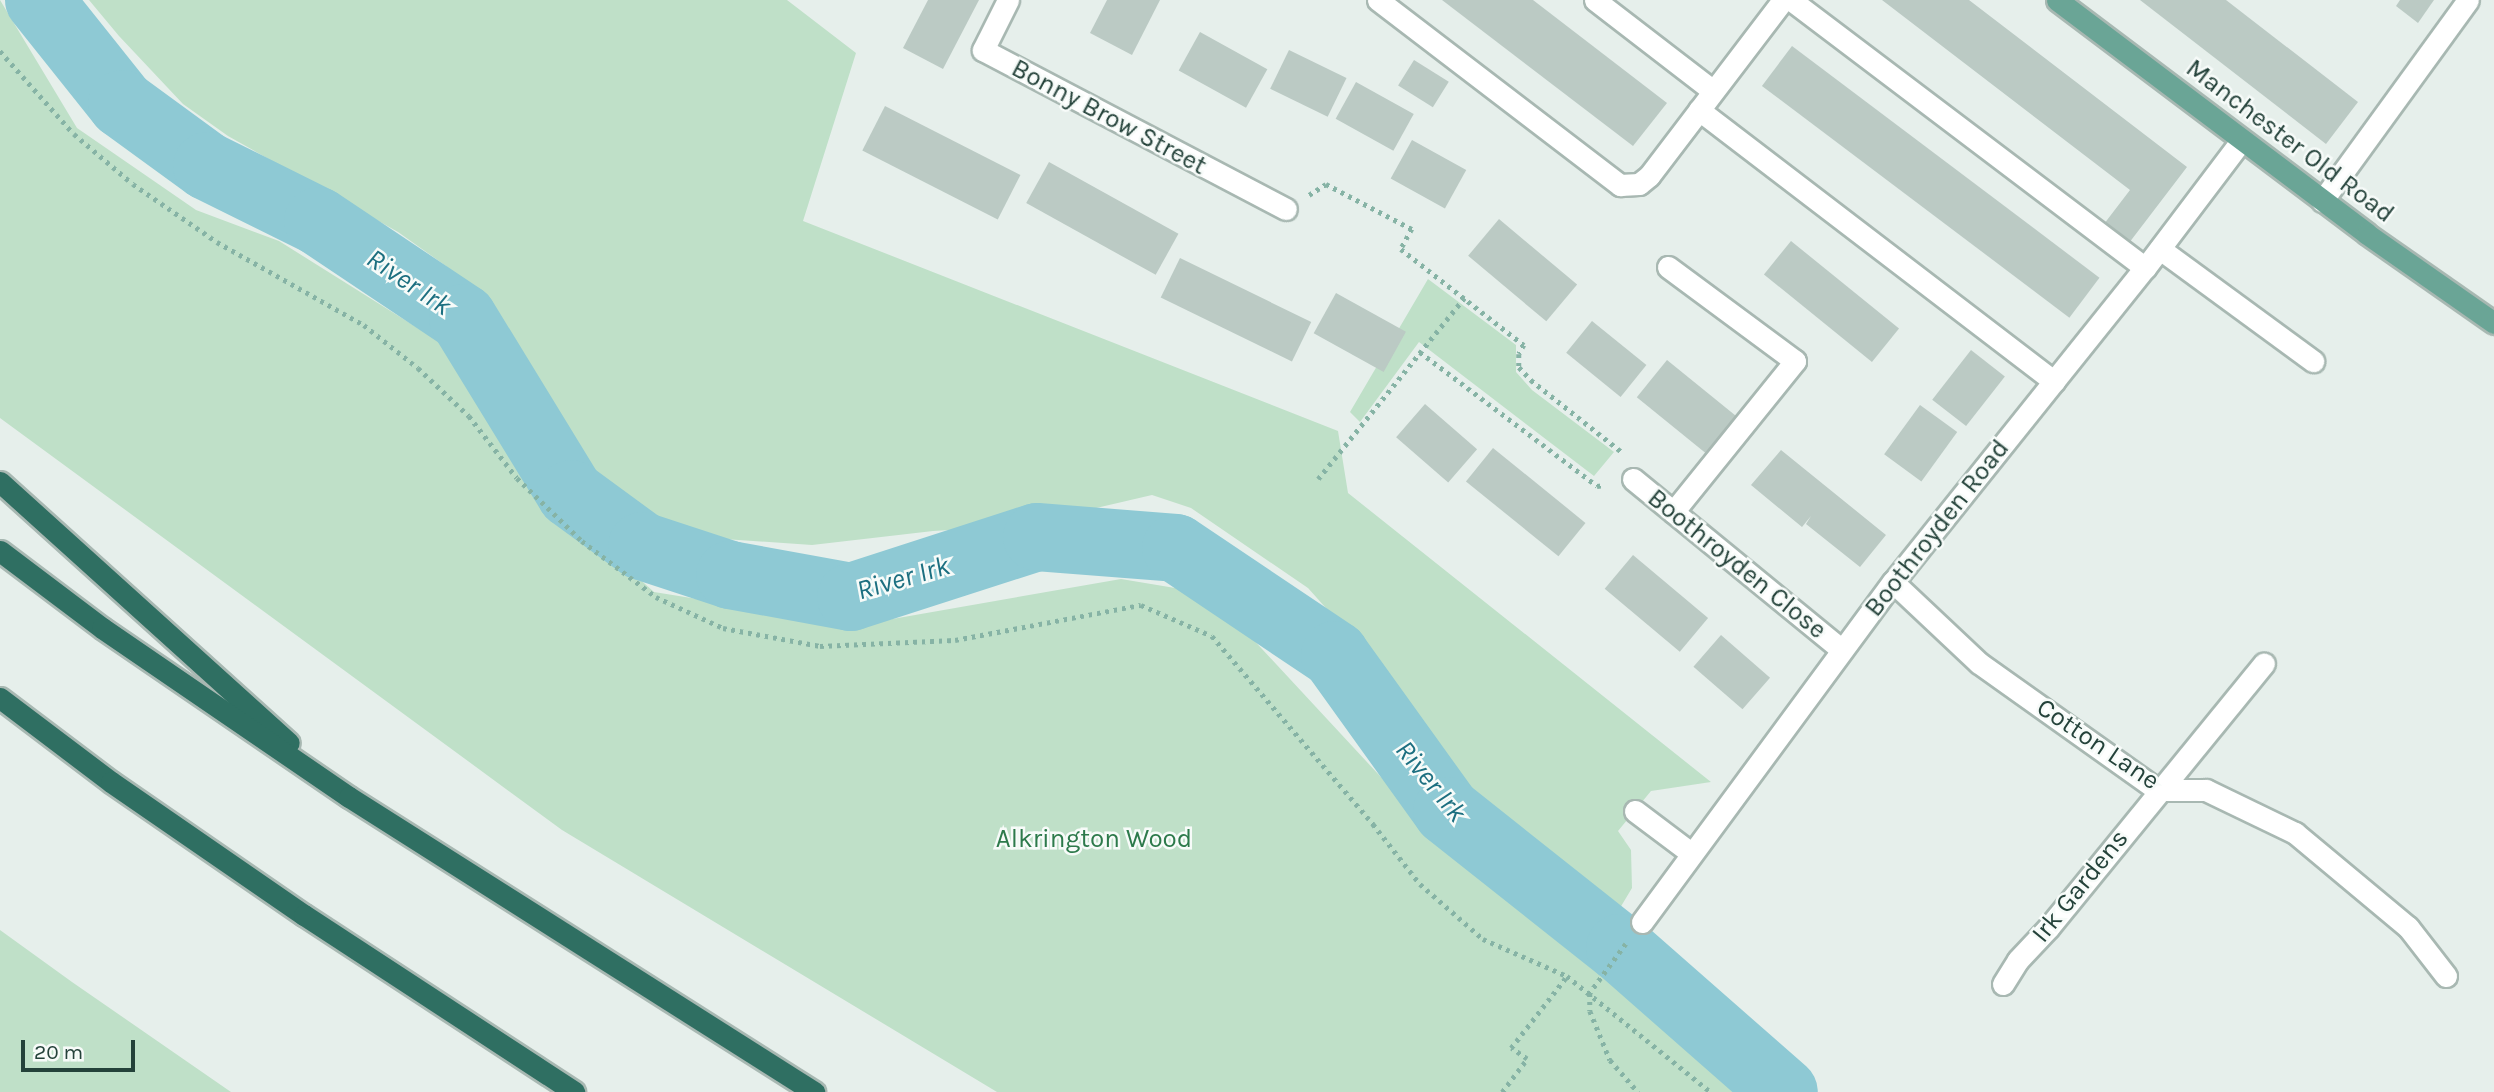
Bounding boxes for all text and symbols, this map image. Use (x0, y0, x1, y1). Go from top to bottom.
street label: Bonny Brow Street (1006, 52, 1212, 182)
street label: Manchester Old Road (2180, 53, 2400, 229)
water label: River Irk (360, 241, 458, 323)
street label: Boothroyden Road (1858, 433, 2016, 623)
street label: Boothroyden Close (1641, 482, 1833, 646)
water label: River Irk (853, 549, 953, 607)
street label: Cotton Lane (2031, 692, 2165, 796)
water label: River Irk (1388, 733, 1474, 829)
park label: Alkrington Wood (996, 823, 1192, 855)
street label: Irk Gardens (2025, 823, 2135, 949)
scale bar (24, 1026, 138, 1070)
text: 20 m (34, 1040, 83, 1064)

